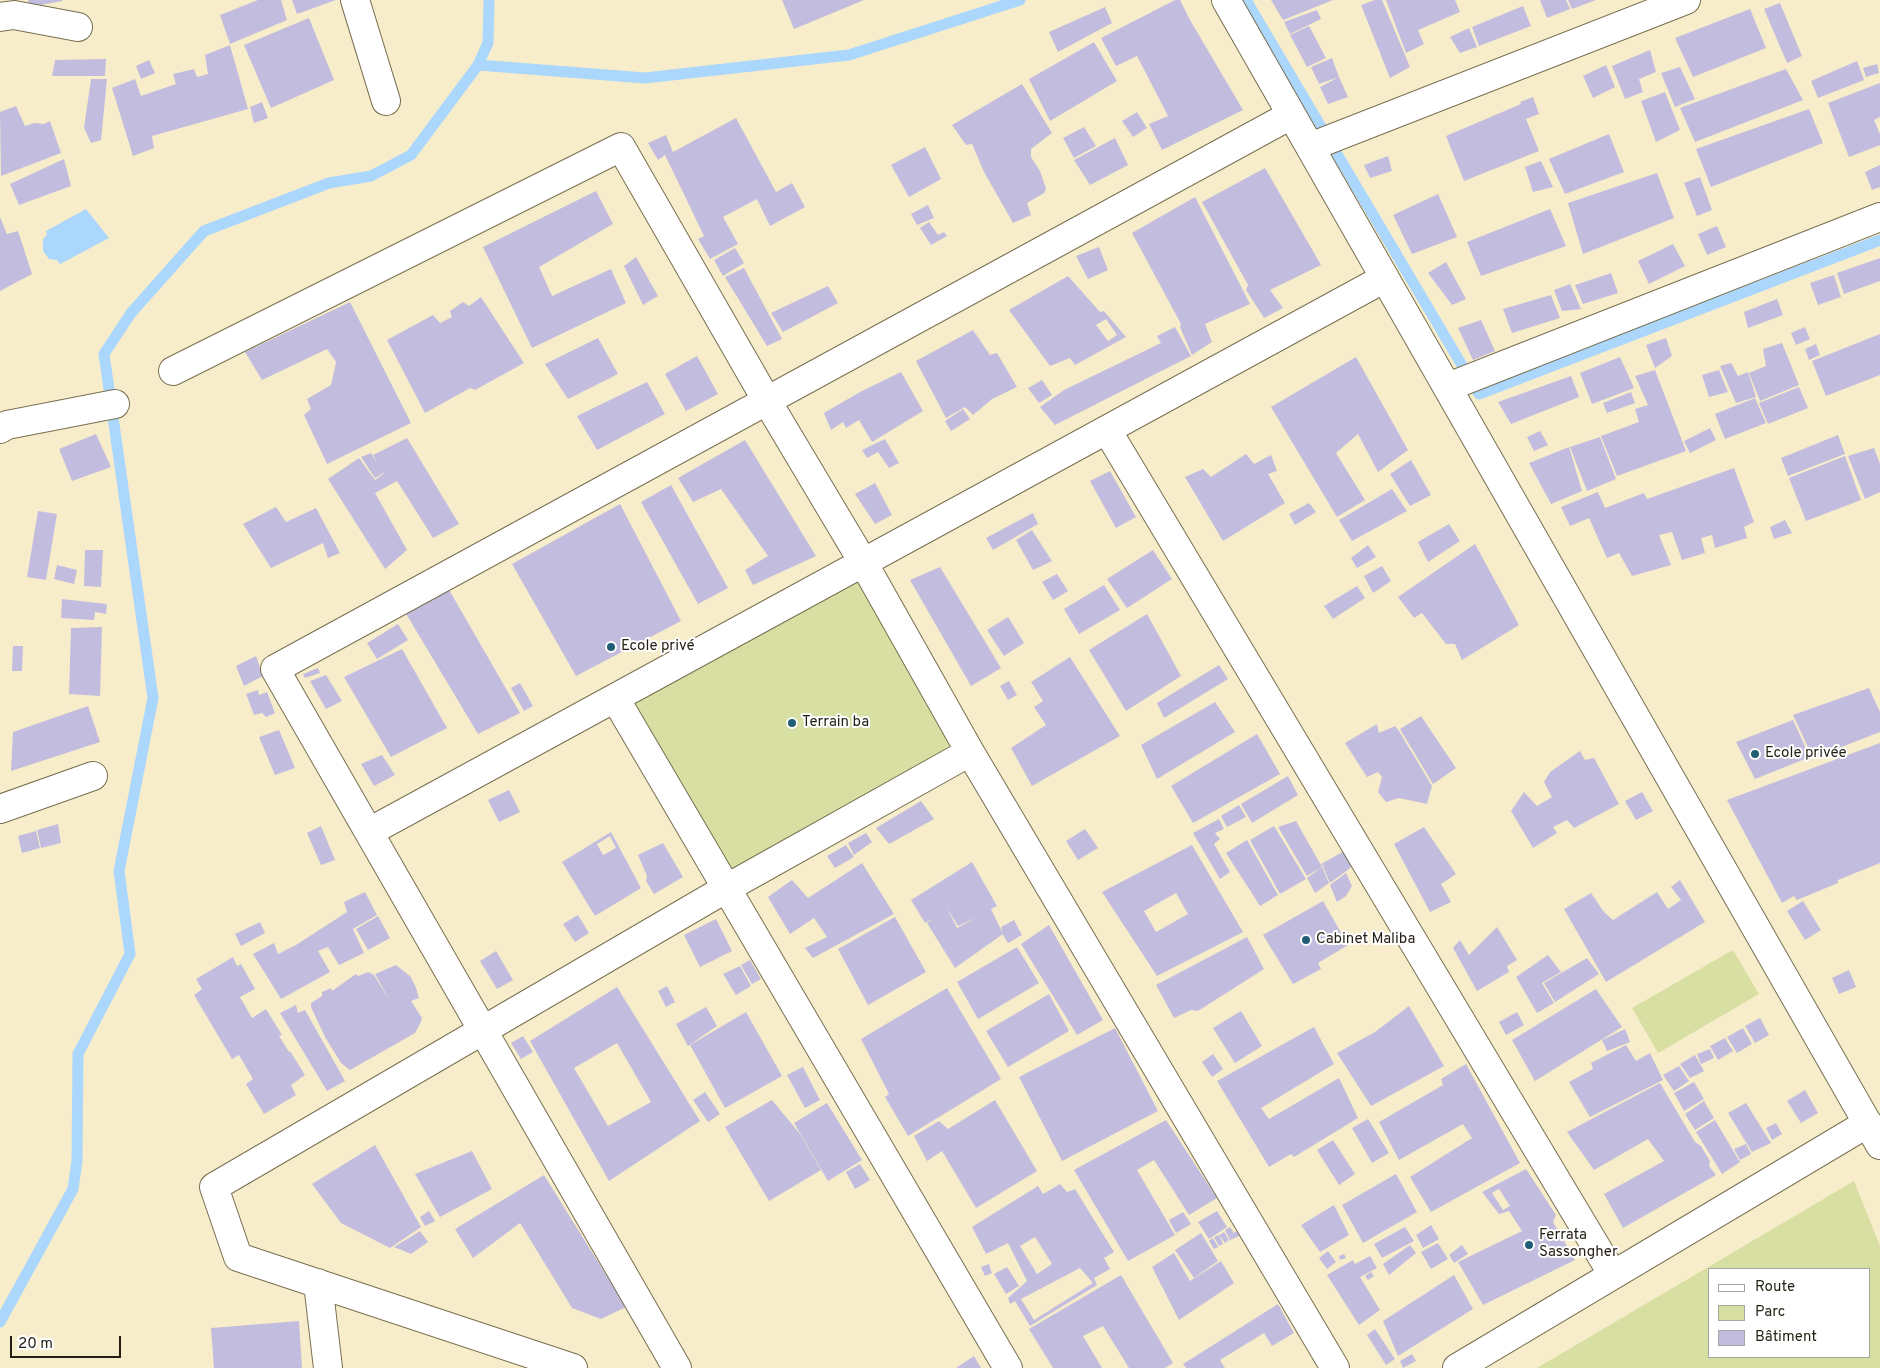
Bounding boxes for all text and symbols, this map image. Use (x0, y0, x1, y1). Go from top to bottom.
place label: Ecole privé (621, 638, 695, 656)
marker: Ecole privé (605, 641, 617, 653)
place label: Terrain ba (802, 714, 869, 732)
marker: Terrain ba (786, 717, 798, 729)
place label: Ecole privée (1765, 745, 1847, 763)
marker: Ecole privée (1749, 748, 1761, 760)
place label: Cabinet Maliba (1316, 931, 1415, 949)
marker: Cabinet Maliba (1300, 934, 1312, 946)
place label: Ferrata Sassongher (1539, 1227, 1618, 1262)
marker: Ferrata Sassongher (1523, 1239, 1535, 1251)
legend (1708, 1268, 1870, 1358)
text: Route (1755, 1278, 1795, 1297)
text: Parc (1755, 1303, 1785, 1322)
scale bar (12, 1326, 124, 1358)
text: Bâtiment (1755, 1328, 1817, 1347)
text: 20 m (18, 1335, 53, 1354)

